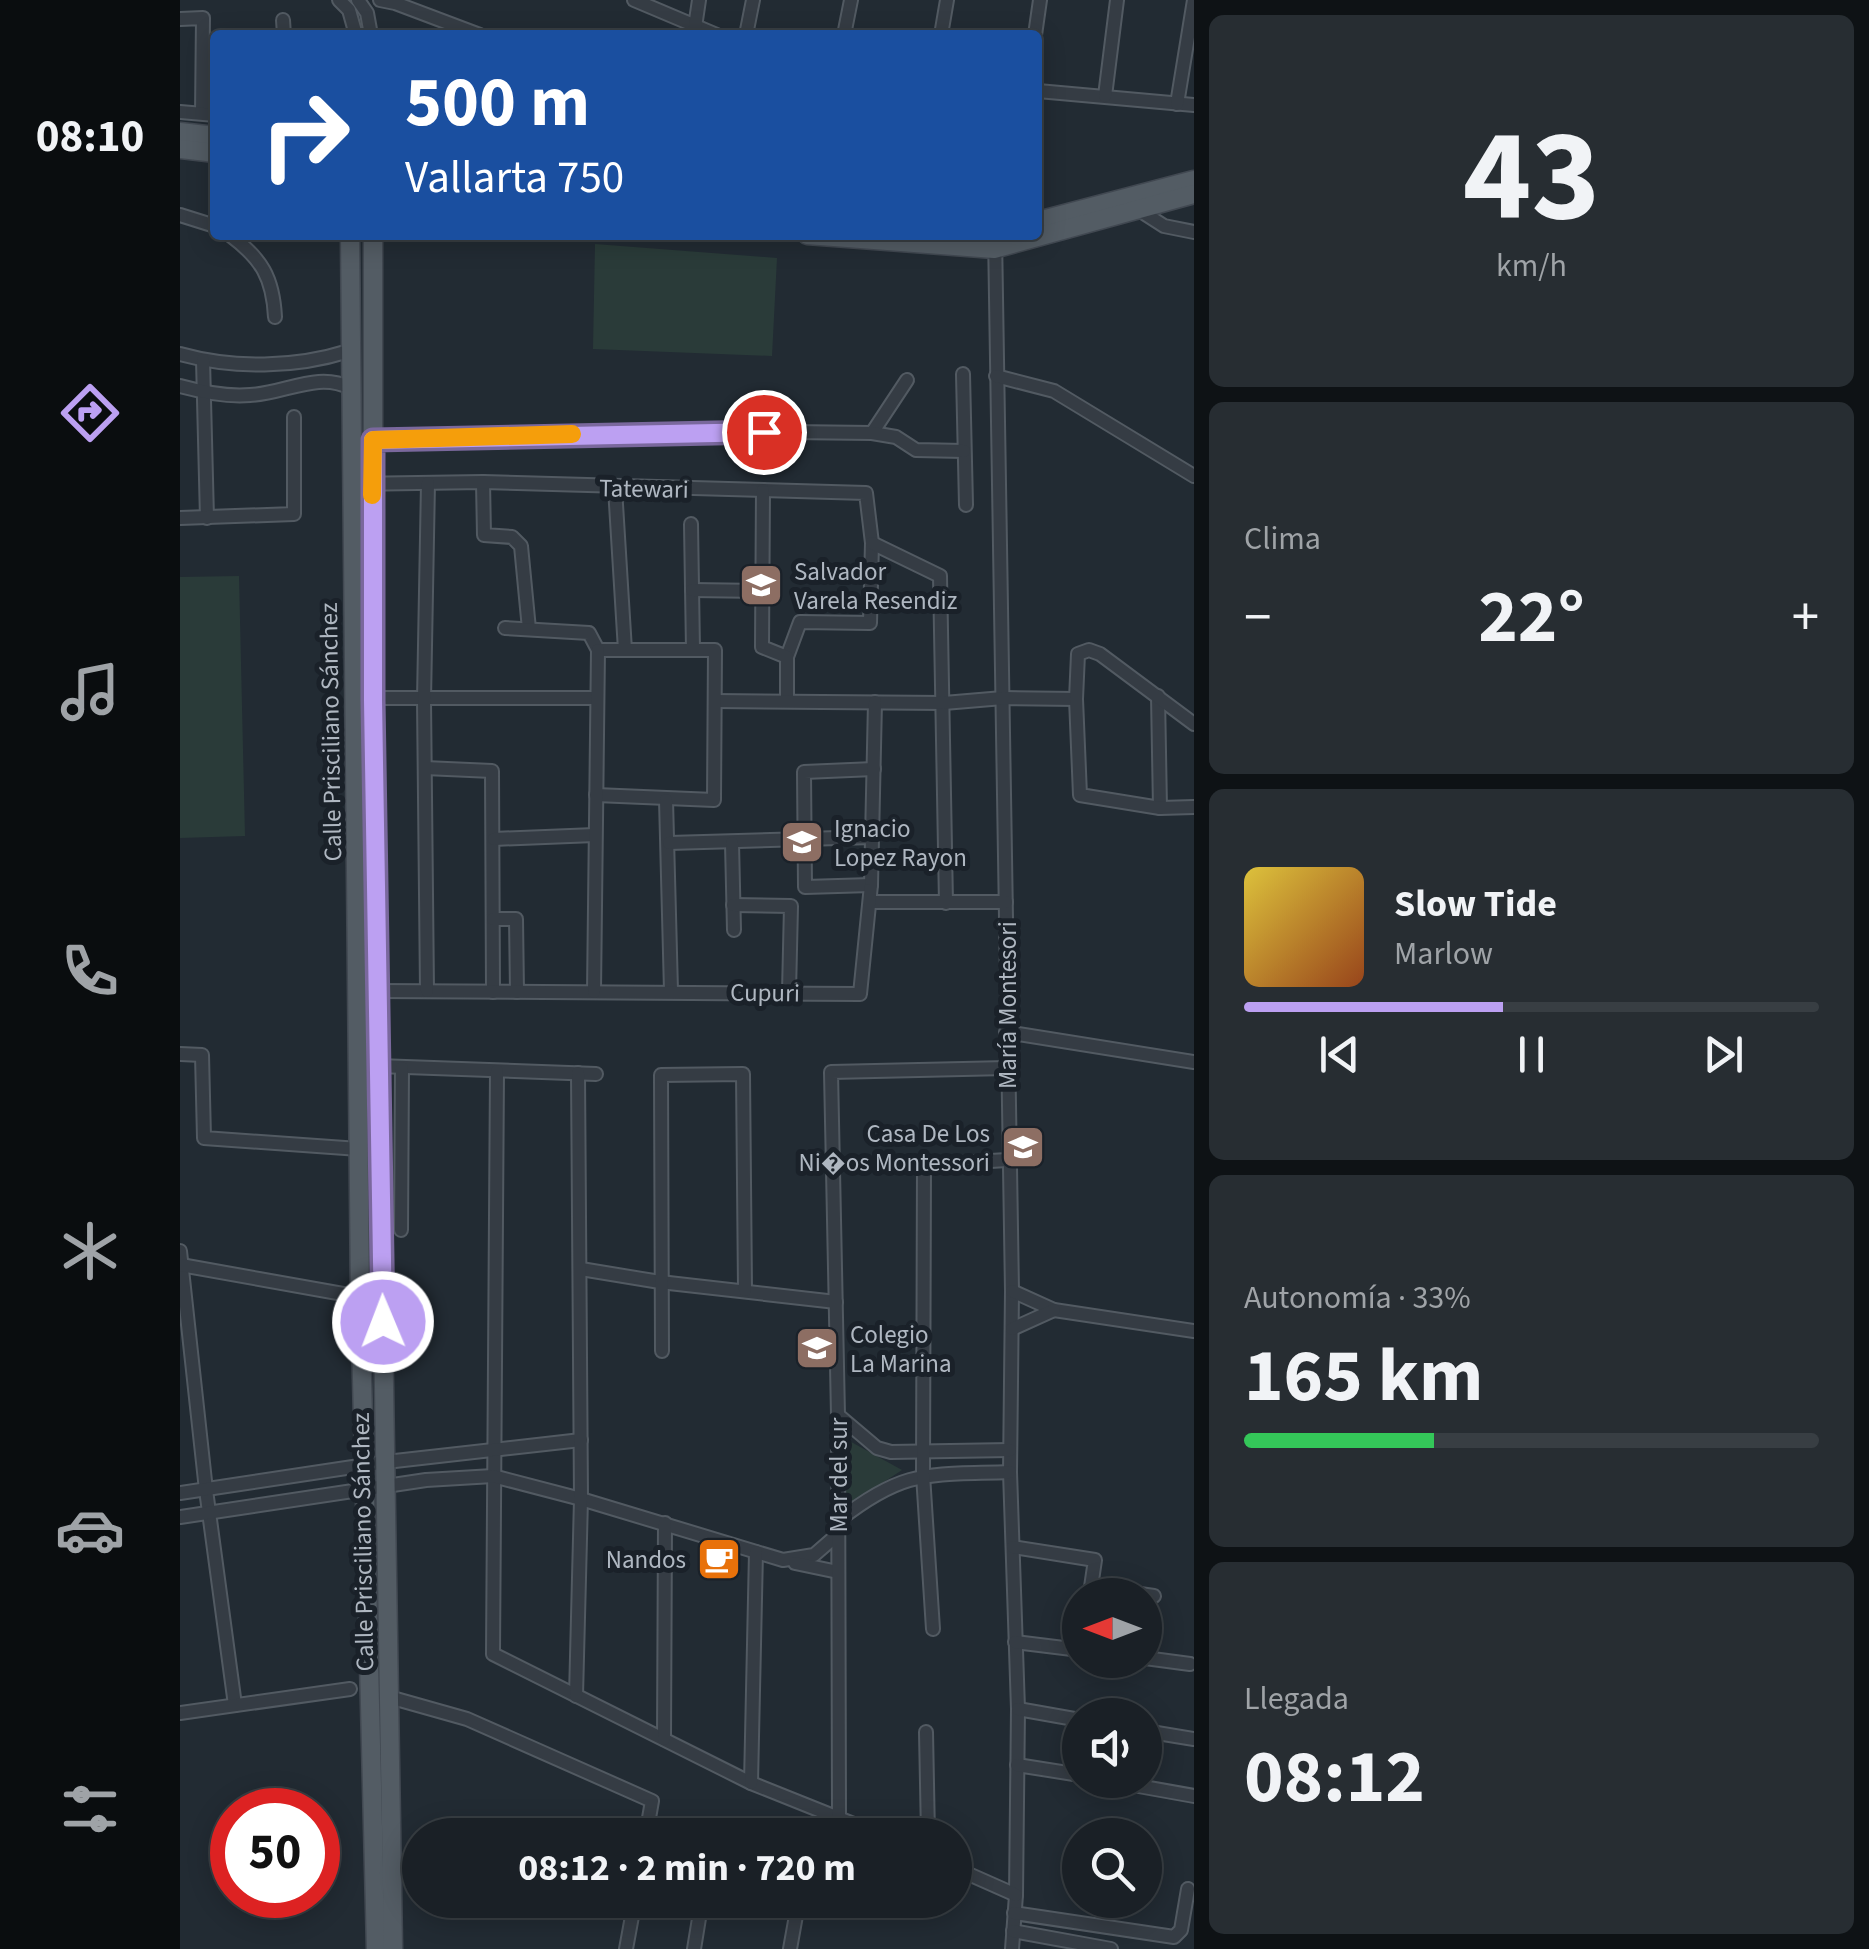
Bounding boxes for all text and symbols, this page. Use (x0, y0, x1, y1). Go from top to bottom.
text: 500 m (405, 53, 590, 153)
icon: right (240, 70, 370, 200)
text: 43 (1463, 85, 1600, 270)
text: 08:10 (36, 105, 144, 169)
text: Vallarta 750 (405, 146, 624, 210)
text: km/h (1496, 243, 1567, 289)
icon: directions (55, 378, 125, 448)
pin (722, 390, 807, 475)
icon: arrive (737, 405, 792, 460)
street label: Tatewari (599, 470, 689, 508)
text: Clima (1244, 516, 1321, 562)
place label: Salvador Varela Resendiz (794, 554, 957, 619)
school or university icon: Salvador Varela Resendiz (738, 562, 784, 608)
text: 22° (1478, 564, 1585, 671)
text: − (1244, 579, 1271, 657)
text: + (1792, 579, 1819, 657)
street label: Calle Prisciliano Sánchez (311, 602, 351, 862)
icon: music (55, 657, 125, 727)
place label: Ignacio Lopez Rayon (834, 811, 967, 876)
school or university icon: Ignacio Lopez Rayon (779, 819, 825, 865)
text: Slow Tide (1394, 877, 1557, 931)
street label: María Montesori (990, 921, 1026, 1089)
text: Marlow (1394, 931, 1493, 977)
icon: phone (55, 936, 125, 1006)
street label: Cupuri (730, 974, 800, 1012)
icon: previous (1312, 1027, 1367, 1082)
icon: pause (1504, 1027, 1559, 1082)
icon: next (1696, 1027, 1751, 1082)
place label: Casa De Los Ni�os Montessori (798, 1116, 990, 1181)
school or university icon: Casa De Los Ni�os Montessori (1000, 1124, 1046, 1170)
icon: climate (55, 1216, 125, 1286)
position arrow (331, 1270, 435, 1374)
text: Autonomía · 33% (1244, 1275, 1471, 1321)
place label: Colegio La Marina (850, 1317, 952, 1382)
text: 165 km (1244, 1323, 1483, 1430)
school or university icon: Colegio La Marina (794, 1325, 840, 1371)
street label: Calle Prisciliano Sánchez (343, 1412, 383, 1672)
street label: Mar del sur (821, 1417, 857, 1532)
icon: car (55, 1495, 125, 1565)
cafe icon: Nandos (696, 1536, 742, 1582)
place label: Nandos (606, 1542, 686, 1578)
north arrow (1062, 1578, 1162, 1678)
map controls (1062, 1578, 1162, 1918)
text: Llegada (1244, 1676, 1349, 1722)
button: sound (1062, 1698, 1162, 1798)
text: 08:12 (1244, 1724, 1425, 1831)
icon: filters (55, 1774, 125, 1844)
speed limit sign: 50 (210, 1788, 340, 1918)
button: search (1062, 1818, 1162, 1918)
text: 08:12 · 2 min · 720 m (518, 1841, 856, 1895)

